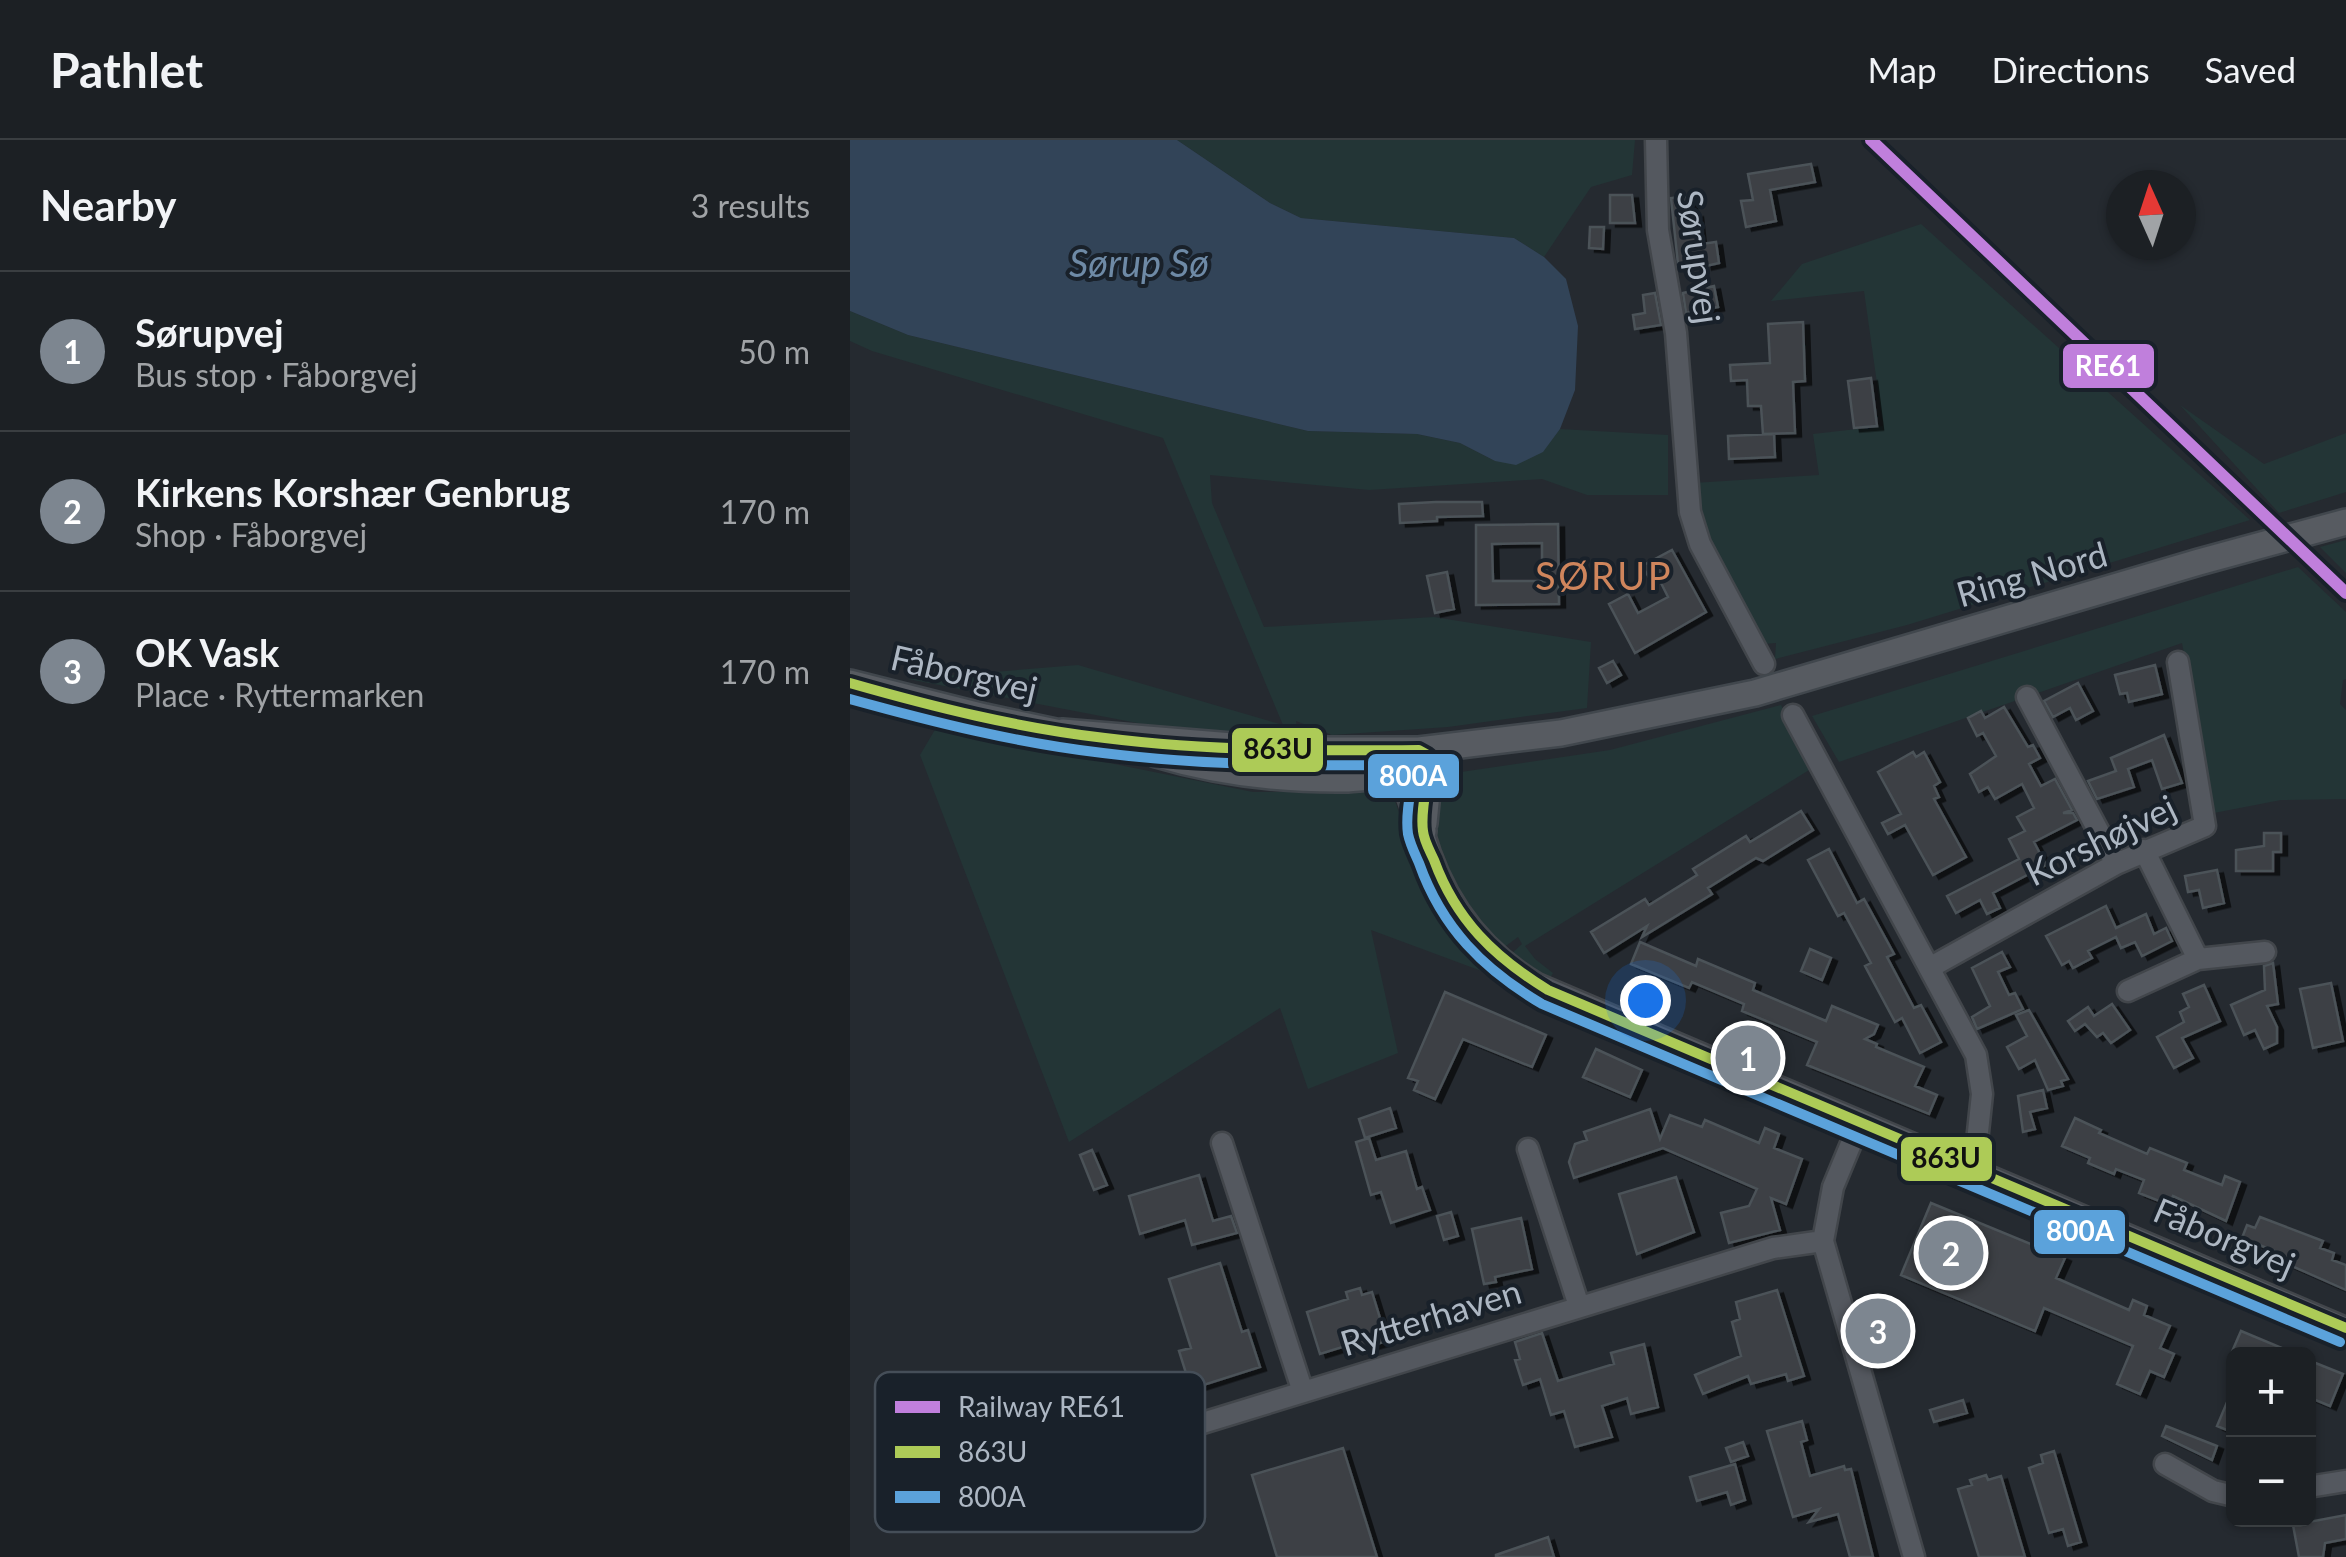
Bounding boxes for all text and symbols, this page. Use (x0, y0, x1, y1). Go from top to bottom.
text: Pathlet (50, 41, 203, 98)
text: Map (1868, 48, 1937, 90)
text: Directions (1992, 48, 2150, 90)
text: Saved (2205, 48, 2296, 90)
north arrow (2106, 170, 2196, 260)
text: Nearby (40, 180, 177, 230)
text: 3 results (691, 186, 810, 225)
street label: Sørupvej (1670, 187, 1730, 326)
water label: Sørup Sø (1069, 239, 1209, 285)
text: Sørupvej (135, 309, 284, 355)
text: 1 (63, 332, 82, 371)
text: 50 m (738, 332, 810, 371)
line badge: RE61 (2061, 342, 2156, 390)
text: RE61 (2075, 348, 2141, 382)
text: Bus stop · Fåborgvej (135, 355, 418, 394)
text: Kirkens Korshær Genbrug (135, 469, 570, 515)
text: 2 (63, 492, 82, 531)
text: 170 m (720, 492, 810, 531)
text: Shop · Fåborgvej (135, 515, 367, 554)
street label: Ring Nord (1951, 532, 2111, 615)
district label: SØRUP (1535, 552, 1673, 598)
text: OK Vask (135, 629, 279, 675)
street label: Fåborgvej (887, 635, 1042, 709)
text: 3 (63, 652, 82, 691)
text: 170 m (720, 652, 810, 691)
text: Place · Ryttermarken (135, 675, 424, 714)
line badge: 863U (1230, 726, 1325, 774)
text: 863U (1243, 731, 1313, 765)
line badge: 800A (1366, 752, 1461, 800)
text: 800A (1379, 758, 1448, 792)
street label: Korshøjvej (2018, 785, 2182, 894)
your location (1620, 975, 1671, 1026)
pin: 1 (1716, 1020, 1780, 1096)
line badge: 863U (1899, 1135, 1994, 1183)
text: 863U (1911, 1140, 1981, 1174)
street label: Fåborgvej (2148, 1188, 2302, 1285)
line badge: 800A (2032, 1208, 2127, 1256)
text: 800A (2046, 1213, 2115, 1247)
pin: 2 (1918, 1216, 1984, 1290)
street label: Rytterhaven (1335, 1269, 1526, 1363)
pin: 3 (1846, 1294, 1910, 1368)
map controls (2226, 1347, 2316, 1527)
button: + (2226, 1347, 2316, 1437)
legend (875, 1372, 1205, 1532)
text: Railway RE61 (958, 1389, 1125, 1423)
text: 863U (958, 1434, 1027, 1468)
button: − (2226, 1437, 2316, 1527)
text: 800A (958, 1479, 1026, 1513)

